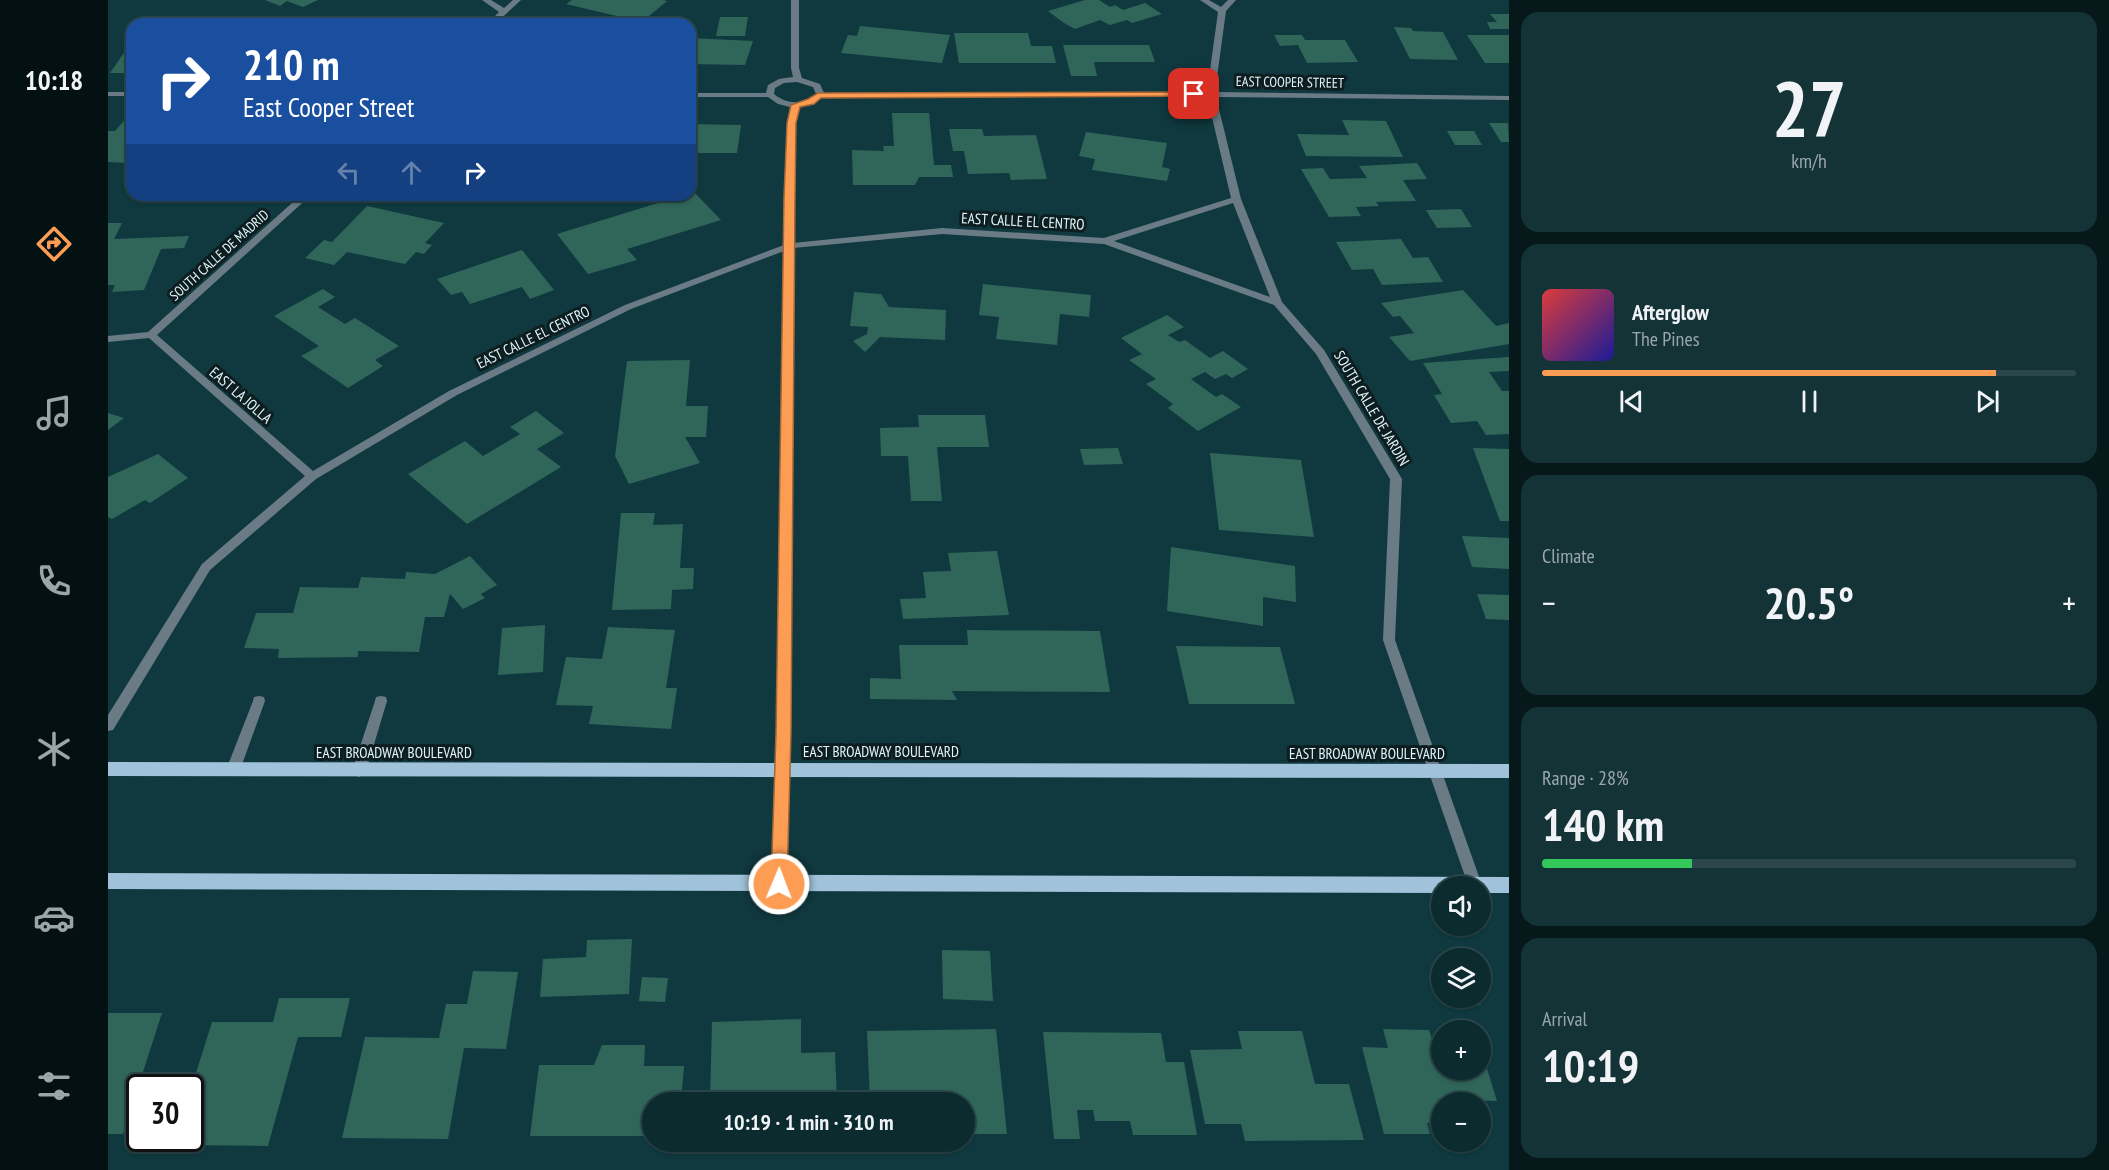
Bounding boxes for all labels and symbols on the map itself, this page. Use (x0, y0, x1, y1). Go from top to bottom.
pin (1168, 68, 1219, 119)
street label: EAST COOPER STREET (1236, 72, 1345, 92)
street label: SOUTH CALLE DE MADRID (166, 206, 272, 304)
street label: EAST CALLE EL CENTRO (961, 208, 1085, 234)
street label: EAST CALLE EL CENTRO (473, 301, 593, 373)
street label: SOUTH CALLE DE JARDIN (1330, 347, 1414, 469)
street label: EAST LA JOLLA (206, 363, 277, 428)
street label: EAST BROADWAY BOULEVARD (803, 742, 959, 761)
street label: EAST BROADWAY BOULEVARD (316, 743, 472, 762)
street label: EAST BROADWAY BOULEVARD (1289, 744, 1445, 763)
position arrow (747, 852, 811, 916)
speed limit sign: 30 (126, 1074, 204, 1152)

